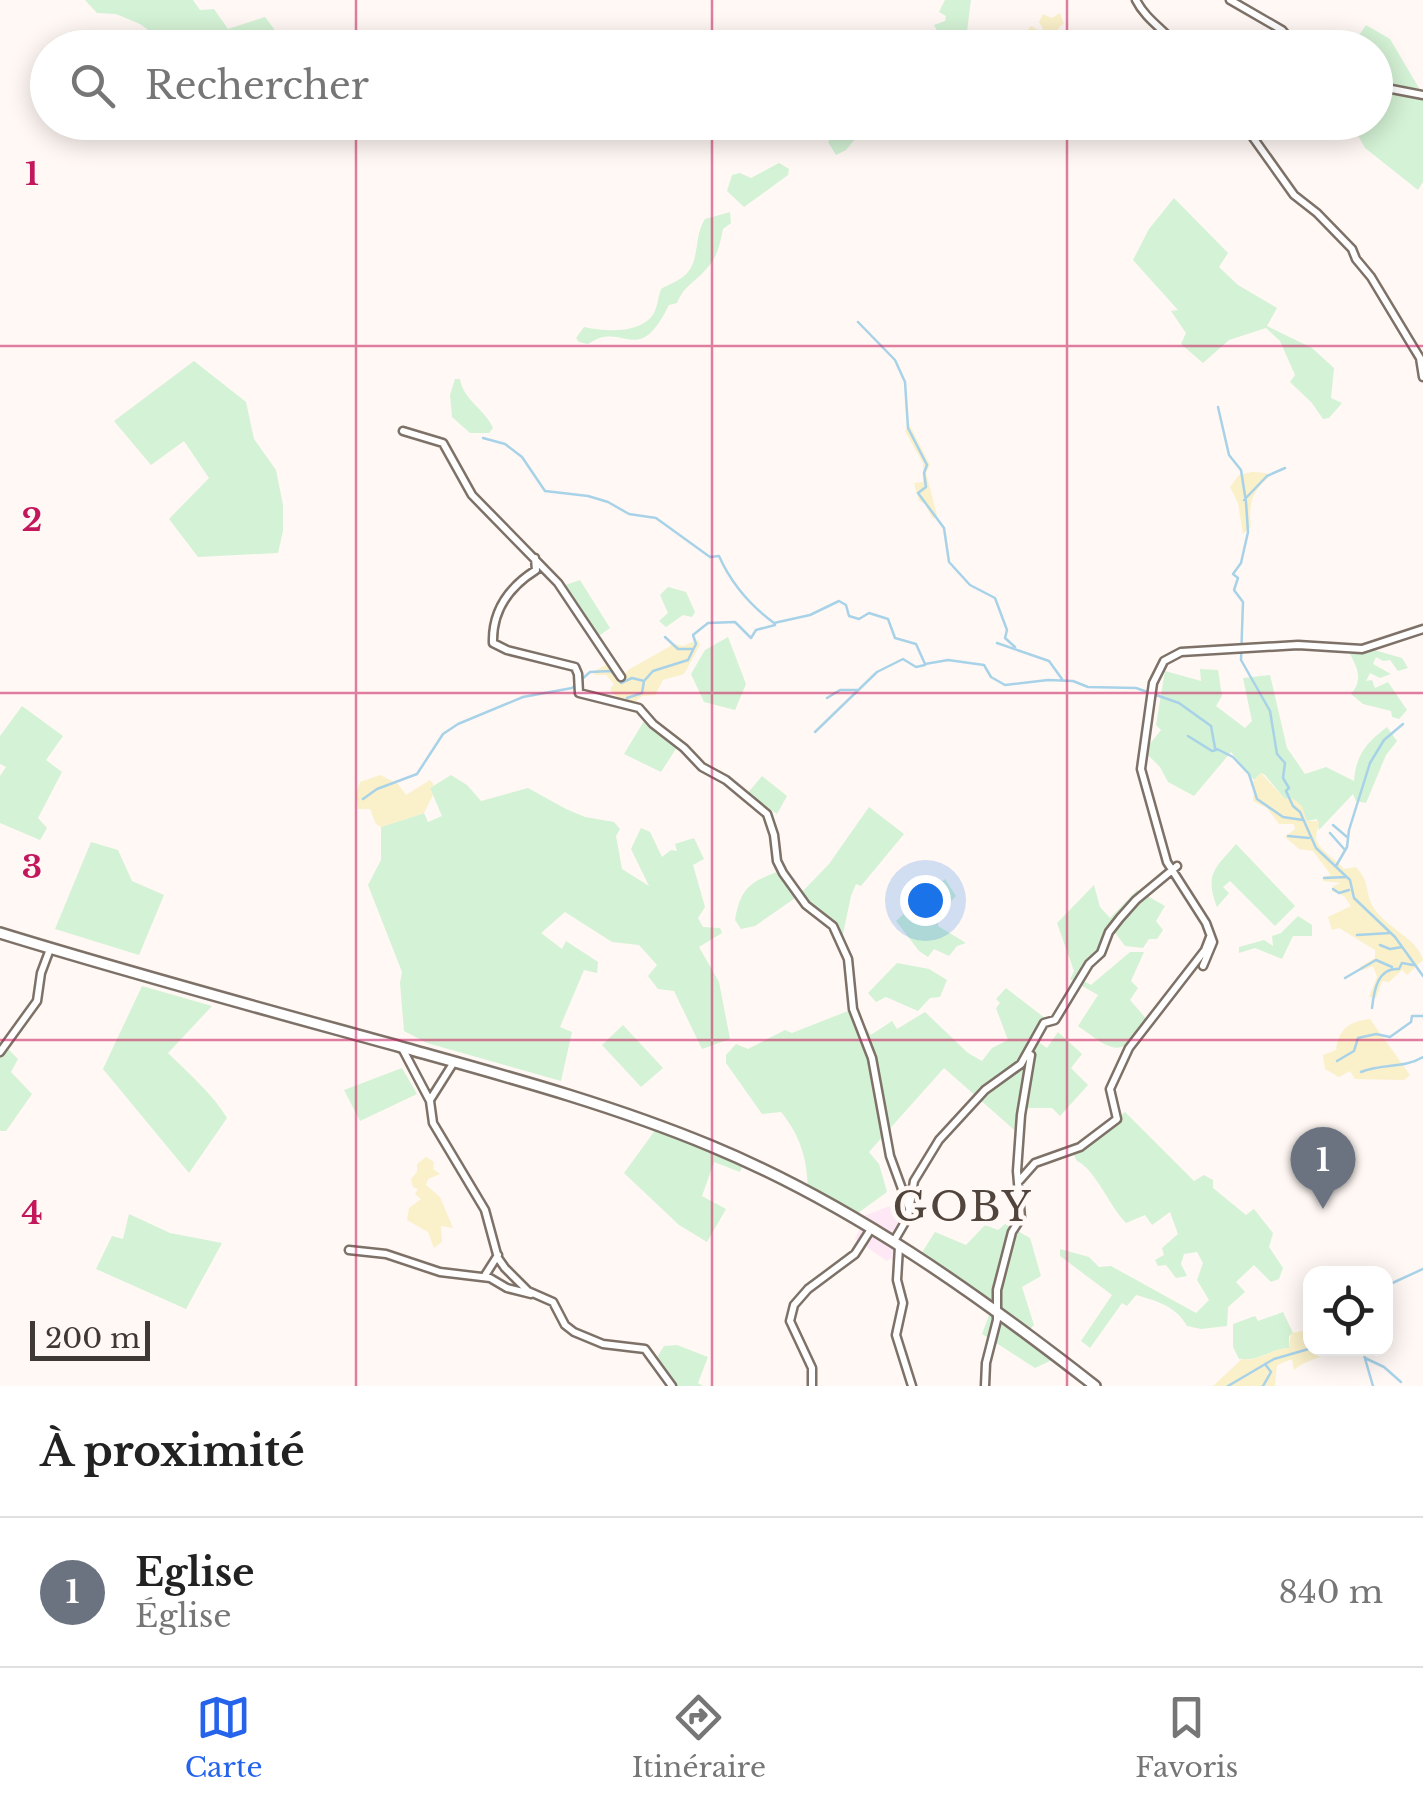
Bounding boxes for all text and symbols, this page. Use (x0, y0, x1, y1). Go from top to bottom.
search box (30, 30, 1393, 140)
icon: search (65, 58, 120, 113)
text: Rechercher (145, 62, 369, 109)
text: 1 (25, 154, 39, 194)
text: 2 (22, 500, 42, 540)
text: 3 (22, 847, 42, 887)
your location (900, 875, 951, 926)
pin: 1 (1290, 1126, 1356, 1209)
district label: GOBY (893, 1182, 1033, 1232)
text: 4 (21, 1193, 43, 1233)
map controls (1303, 1266, 1393, 1356)
button: locate (1303, 1266, 1393, 1356)
scale bar (30, 1316, 150, 1360)
text: 200 m (45, 1321, 140, 1356)
text: À proximité (40, 1425, 305, 1477)
text: Eglise (135, 1549, 254, 1596)
text: 1 (66, 1572, 79, 1612)
text: 840 m (1279, 1572, 1383, 1612)
text: Église (135, 1596, 232, 1636)
tab: Carte (185, 1690, 263, 1785)
tab: Itinéraire (632, 1690, 766, 1785)
tab: Favoris (1135, 1690, 1238, 1785)

